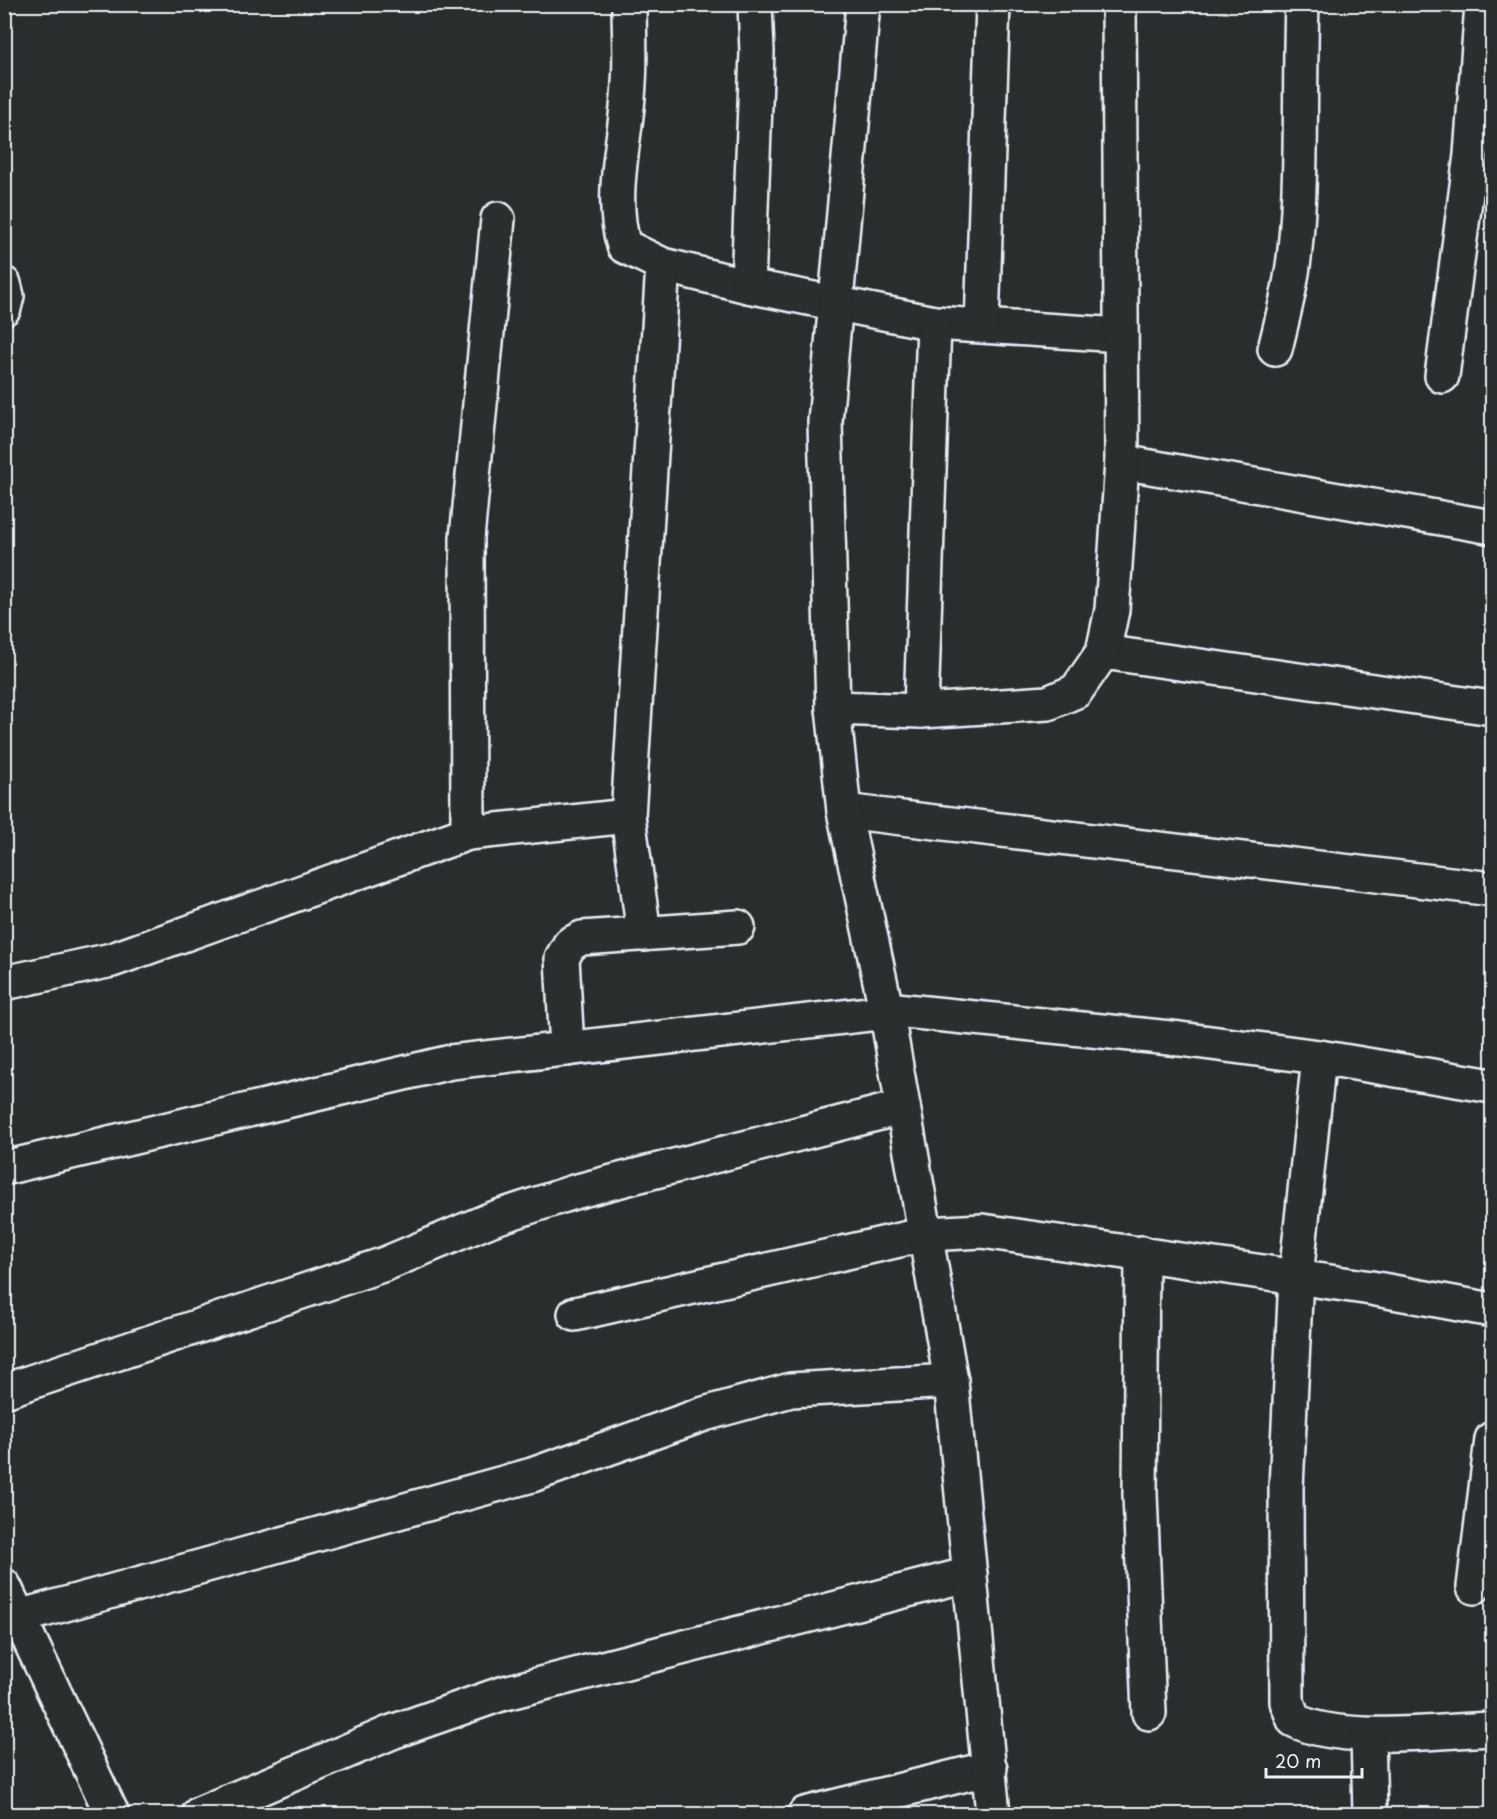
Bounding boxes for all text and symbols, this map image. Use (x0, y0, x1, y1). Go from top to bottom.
scale bar (1266, 1741, 1362, 1779)
text: 20 m (1275, 1747, 1321, 1774)

